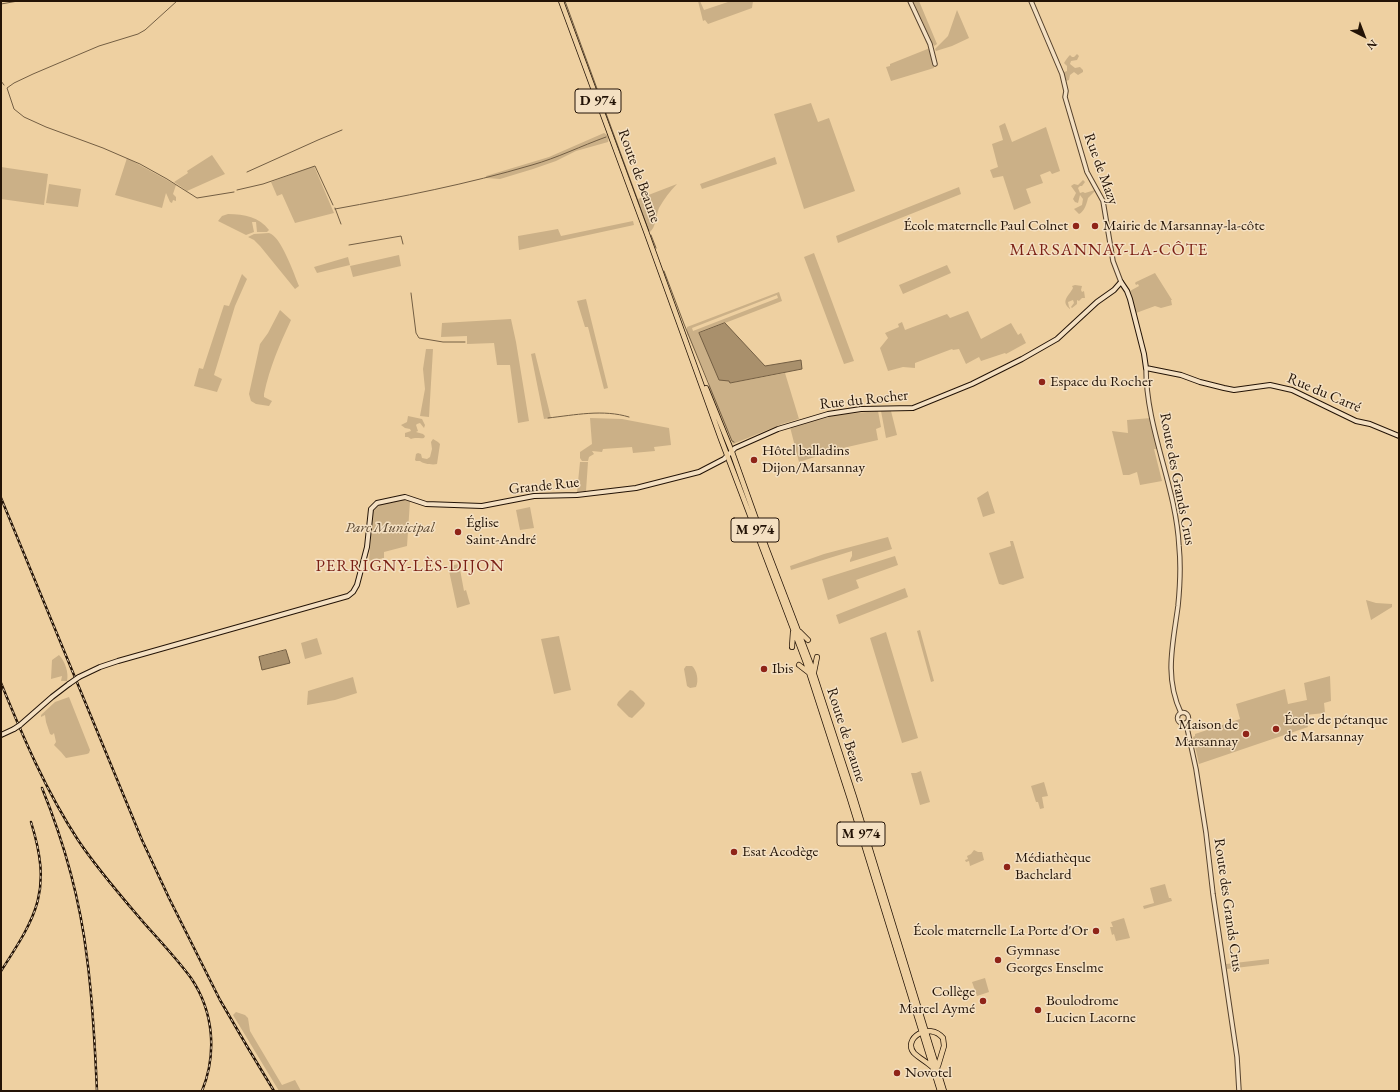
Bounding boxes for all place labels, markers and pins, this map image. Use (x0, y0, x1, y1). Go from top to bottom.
place label: École maternelle Paul Colnet (903, 217, 1068, 235)
place label: Mairie de Marsannay-la-côte (1103, 217, 1265, 235)
marker: École maternelle Paul Colnet (1071, 221, 1081, 231)
marker: Mairie de Marsannay-la-côte (1090, 221, 1100, 231)
place label: Espace du Rocher (1050, 373, 1153, 391)
marker: Espace du Rocher (1037, 377, 1047, 387)
place label: Hôtel balladins Dijon/Marsannay (762, 442, 865, 477)
marker: Hôtel balladins Dijon/Marsannay (749, 455, 759, 465)
place label: Église Saint-André (466, 514, 536, 549)
marker: Église Saint-André (453, 527, 463, 537)
place label: Ibis (772, 660, 793, 678)
marker: Ibis (759, 664, 769, 674)
place label: École de pétanque de Marsannay (1284, 711, 1388, 746)
place label: Maison de Marsannay (1175, 716, 1238, 751)
marker: École de pétanque de Marsannay (1271, 724, 1281, 734)
marker: Maison de Marsannay (1241, 729, 1251, 739)
place label: Esat Acodège (742, 843, 818, 861)
marker: Esat Acodège (729, 847, 739, 857)
place label: Médiathèque Bachelard (1015, 849, 1091, 884)
marker: Médiathèque Bachelard (1002, 862, 1012, 872)
place label: École maternelle La Porte d'Or (913, 922, 1088, 940)
marker: École maternelle La Porte d'Or (1091, 926, 1101, 936)
place label: Gymnase Georges Enselme (1006, 942, 1103, 977)
marker: Gymnase Georges Enselme (993, 955, 1003, 965)
place label: Collège Marcel Aymé (899, 983, 975, 1018)
place label: Boulodrome Lucien Lacorne (1046, 992, 1136, 1027)
marker: Collège Marcel Aymé (978, 996, 988, 1006)
marker: Boulodrome Lucien Lacorne (1033, 1005, 1043, 1015)
place label: Novotel (905, 1064, 952, 1082)
marker: Novotel (892, 1068, 902, 1078)

